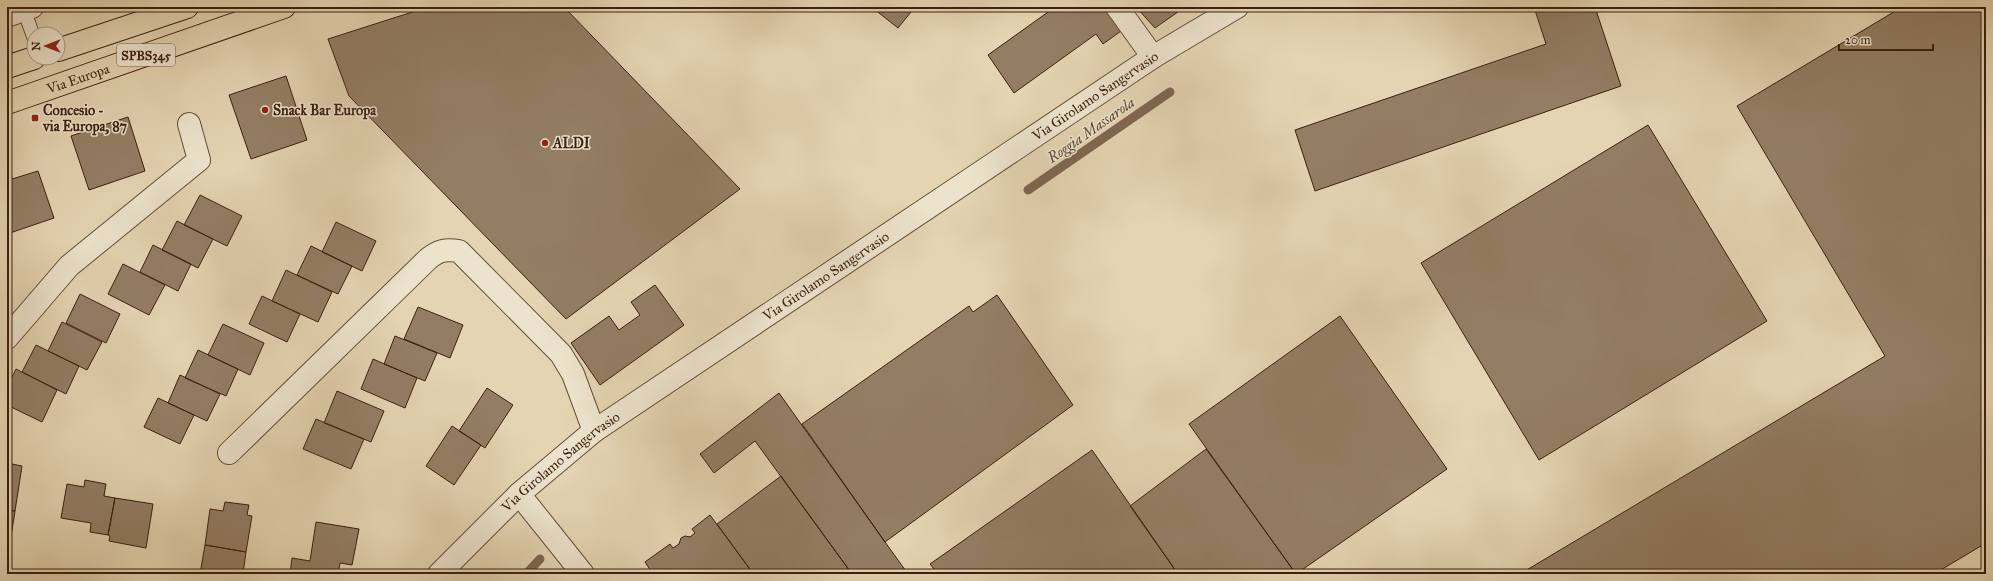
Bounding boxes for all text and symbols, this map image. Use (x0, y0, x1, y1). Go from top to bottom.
north arrow (26, 26, 66, 66)
scale bar (1839, 26, 1933, 52)
text: 20 m (1845, 33, 1871, 47)
text: N (30, 41, 43, 51)
road number: SPBS345 (117, 44, 175, 66)
street label: Via Girolamo Sangervasio (1028, 48, 1162, 145)
street label: Via Europa (43, 60, 112, 98)
water label: Roggia Massarola (1043, 93, 1138, 167)
place label: Concesio - via Europa, 87 (42, 102, 128, 136)
place label: Snack Bar Europa (273, 102, 377, 120)
marker: Snack Bar Europa (260, 105, 270, 115)
marker: Concesio - via Europa, 87 (30, 113, 40, 123)
place label: ALDI (552, 135, 590, 152)
marker: ALDI (540, 138, 550, 148)
street label: Via Girolamo Sangervasio (759, 228, 893, 325)
street label: Via Girolamo Sangervasio (497, 408, 623, 516)

